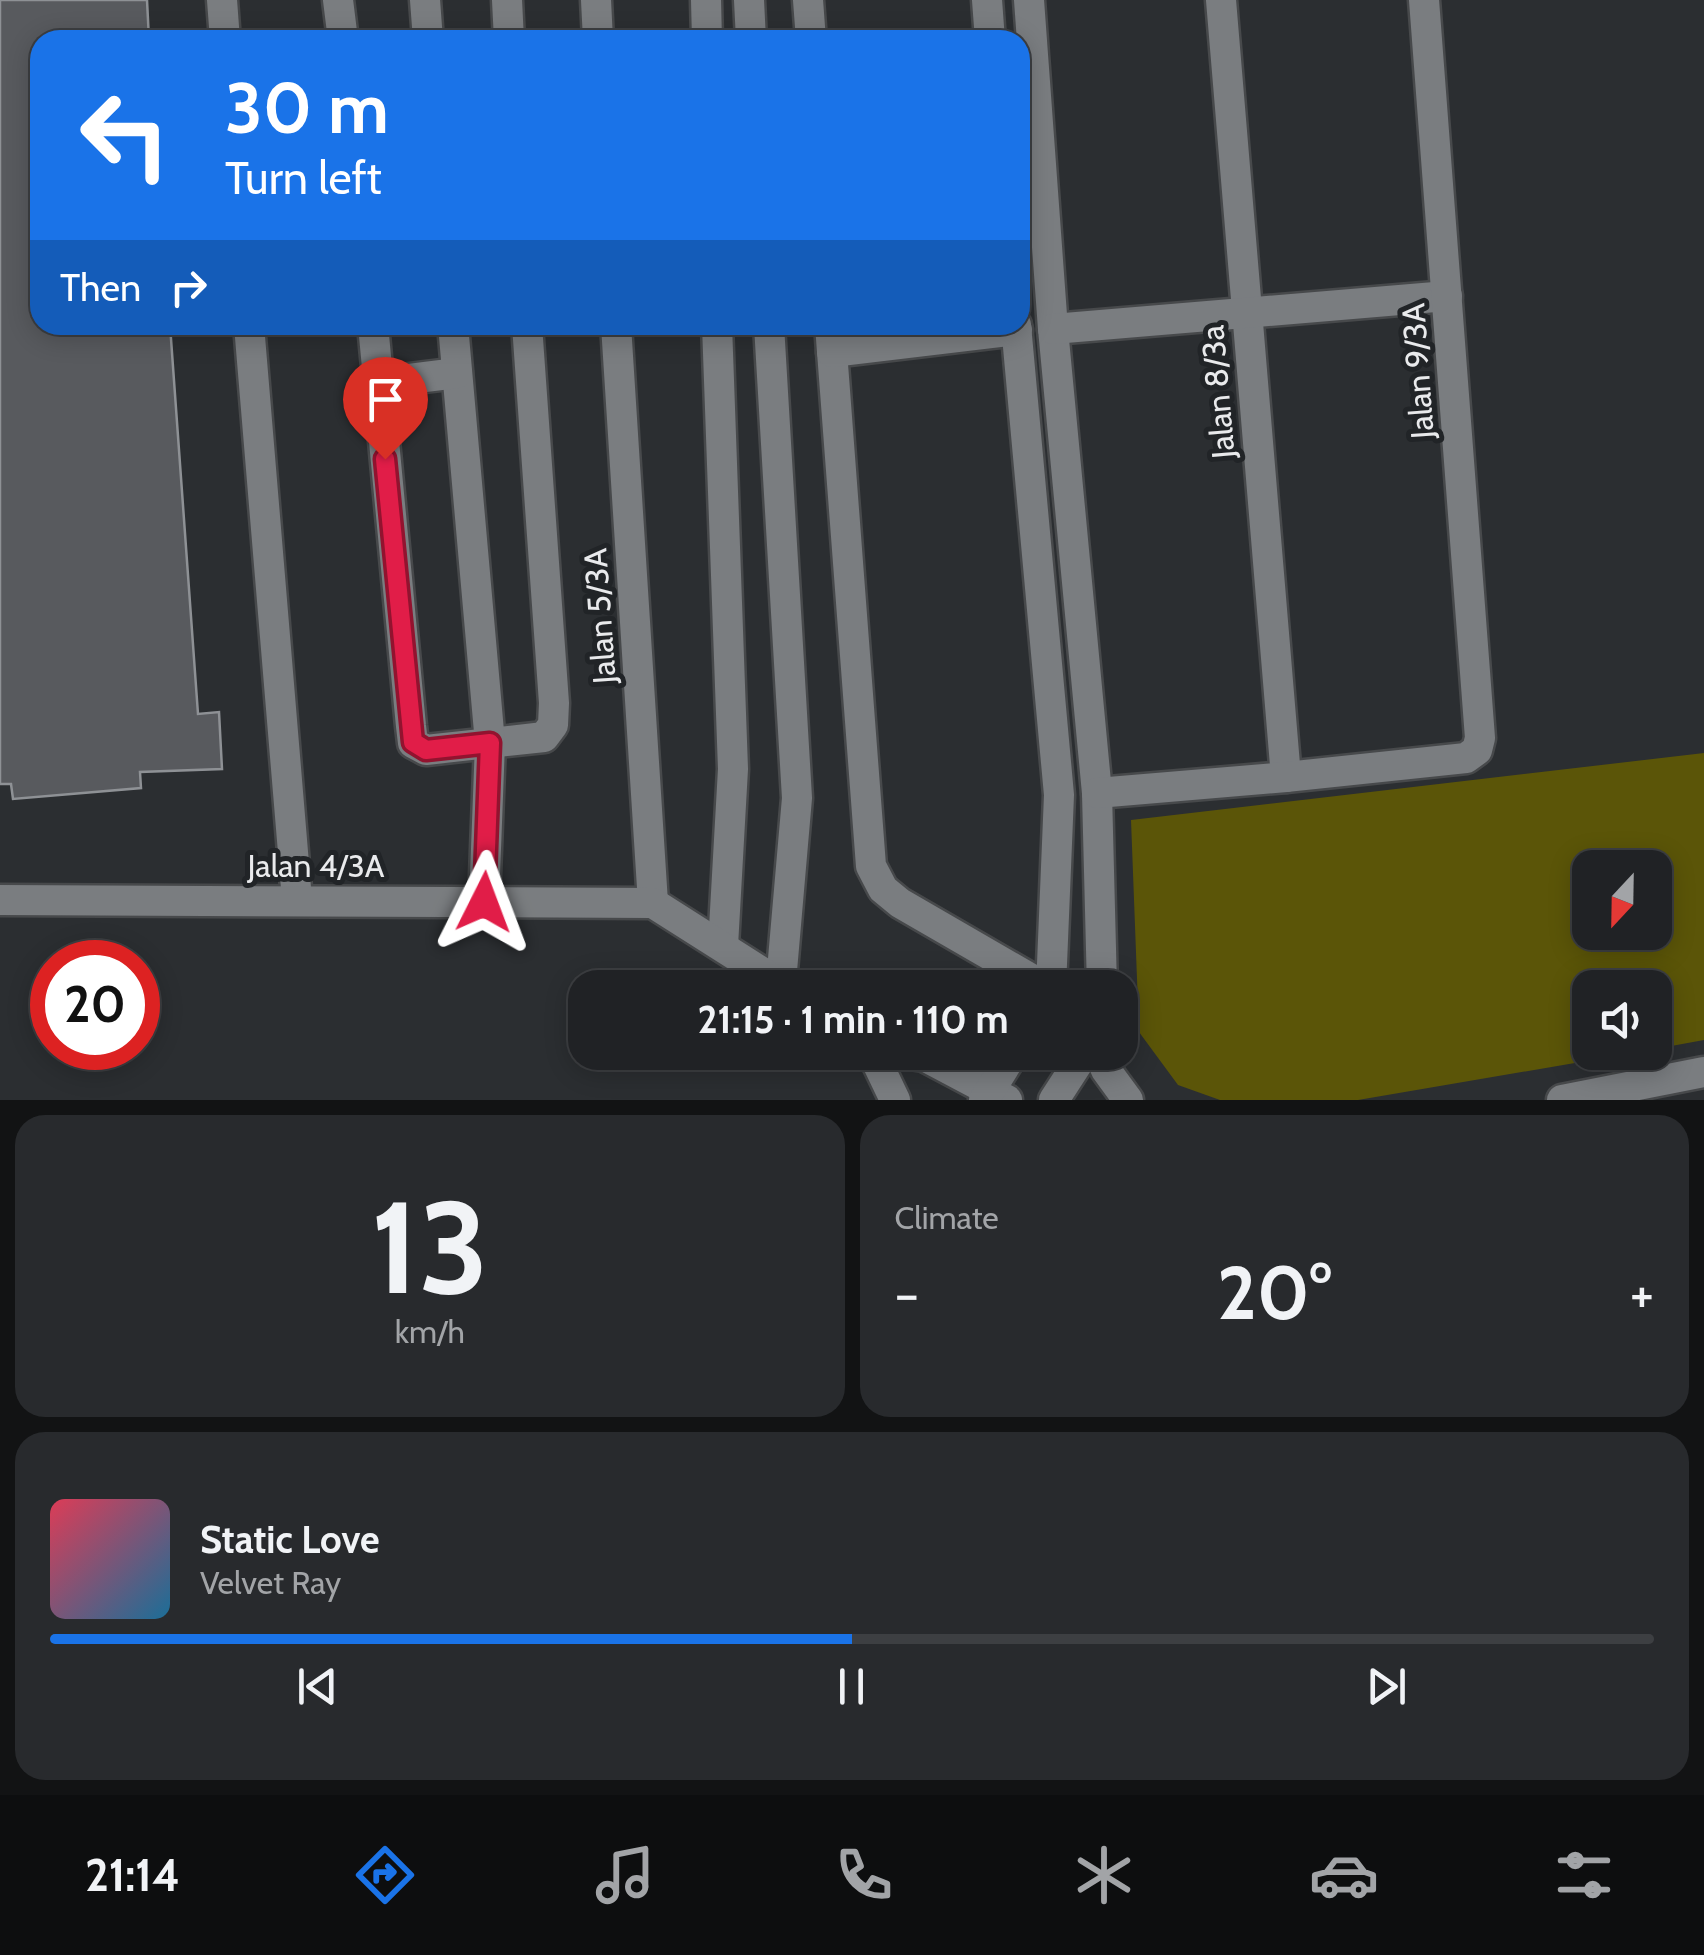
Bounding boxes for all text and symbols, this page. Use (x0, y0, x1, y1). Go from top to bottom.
text: 30 m (225, 65, 389, 151)
icon: left (60, 70, 190, 200)
text: Turn left (225, 151, 382, 205)
icon: right (161, 260, 216, 315)
text: Then (60, 264, 141, 311)
street label: Jalan 9/3A (1393, 302, 1442, 441)
street label: Jalan 8/3a (1192, 323, 1243, 461)
pin (343, 357, 428, 460)
icon: arrive (358, 372, 413, 427)
street label: Jalan 5/3A (575, 547, 624, 686)
street label: Jalan 4/3A (246, 846, 385, 885)
position arrow (432, 850, 536, 954)
north arrow (1572, 850, 1672, 950)
map controls (1572, 850, 1672, 1070)
speed limit sign: 20 (30, 940, 160, 1070)
button: sound (1572, 970, 1672, 1070)
text: 21:15 · 1 min · 110 m (698, 996, 1008, 1043)
text: 13 (371, 1168, 489, 1326)
text: Climate (895, 1198, 999, 1237)
text: 20° (1217, 1247, 1331, 1338)
text: − (895, 1260, 919, 1327)
text: + (1630, 1260, 1654, 1327)
text: km/h (395, 1312, 465, 1351)
text: Static Love (200, 1516, 379, 1563)
text: Velvet Ray (200, 1563, 341, 1602)
icon: previous (290, 1659, 345, 1714)
icon: pause (824, 1659, 879, 1714)
icon: next (1359, 1659, 1414, 1714)
icon: directions (350, 1840, 420, 1910)
icon: music (590, 1840, 660, 1910)
icon: phone (829, 1840, 899, 1910)
icon: climate (1069, 1840, 1139, 1910)
icon: car (1309, 1840, 1379, 1910)
icon: filters (1549, 1840, 1619, 1910)
text: 21:14 (85, 1848, 180, 1902)

